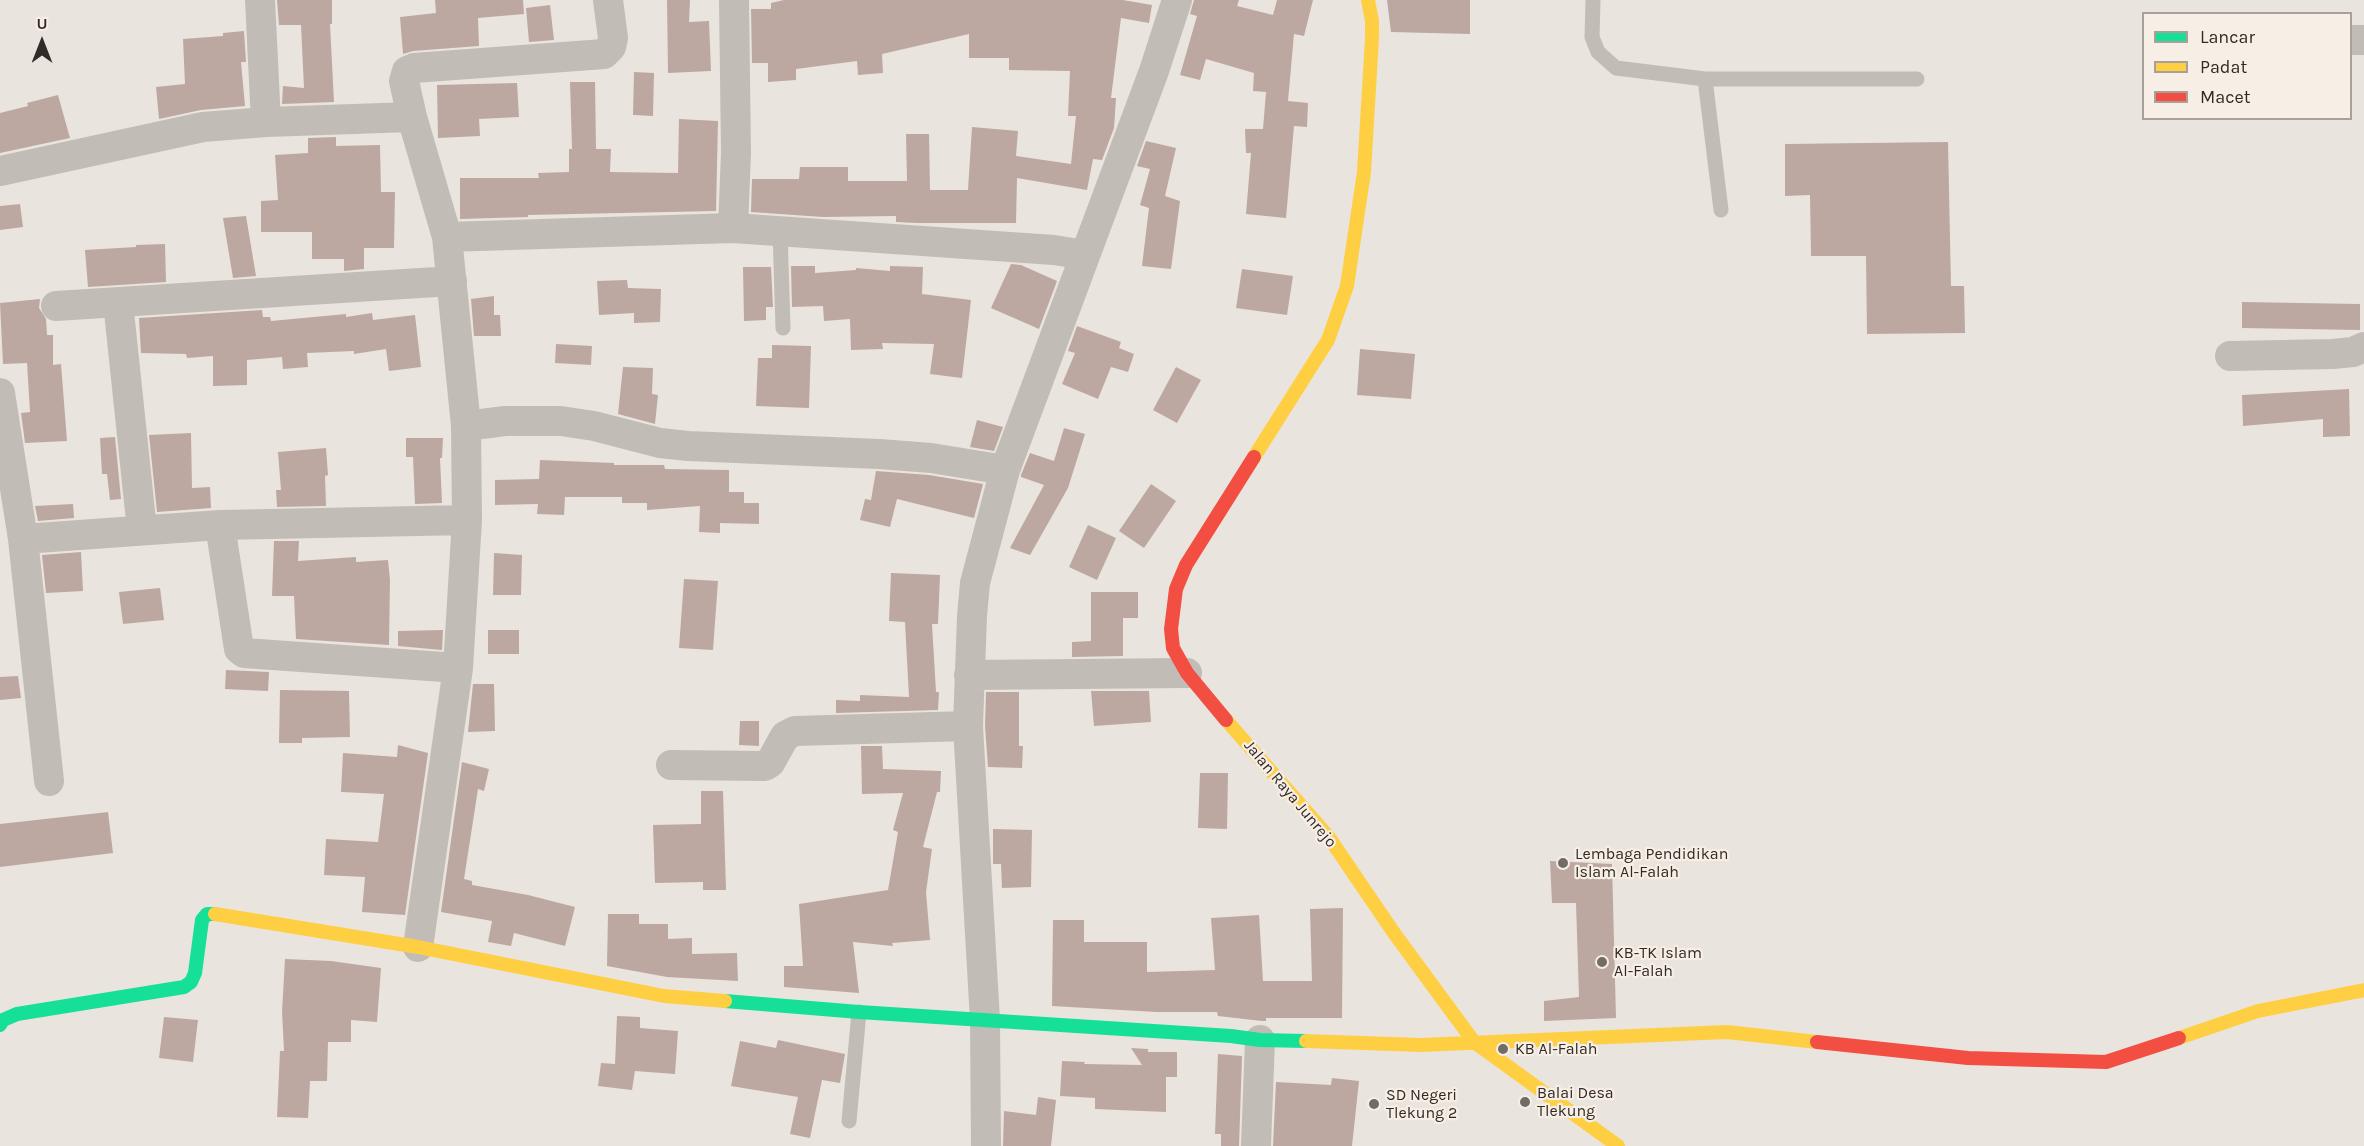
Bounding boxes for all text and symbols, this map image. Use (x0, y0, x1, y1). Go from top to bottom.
north arrow (12, 12, 72, 72)
legend (2142, 12, 2352, 120)
text: U (36, 14, 48, 33)
text: Lancar (2200, 26, 2255, 48)
text: Padat (2200, 56, 2247, 78)
text: Macet (2200, 86, 2250, 108)
street label: Jalan Raya Junrejo (1240, 736, 1340, 852)
place label: Lembaga Pendidikan Islam Al-Falah (1575, 844, 1728, 882)
marker: Lembaga Pendidikan Islam Al-Falah (1556, 856, 1570, 870)
place label: KB-TK Islam Al-Falah (1614, 943, 1702, 981)
marker: KB-TK Islam Al-Falah (1595, 955, 1609, 969)
place label: KB Al-Falah (1515, 1039, 1597, 1059)
marker: KB Al-Falah (1496, 1042, 1510, 1056)
place label: Balai Desa Tlekung (1537, 1083, 1614, 1121)
place label: SD Negeri Tlekung 2 (1386, 1085, 1457, 1123)
marker: Balai Desa Tlekung (1518, 1095, 1532, 1109)
marker: SD Negeri Tlekung 2 (1367, 1097, 1381, 1111)

